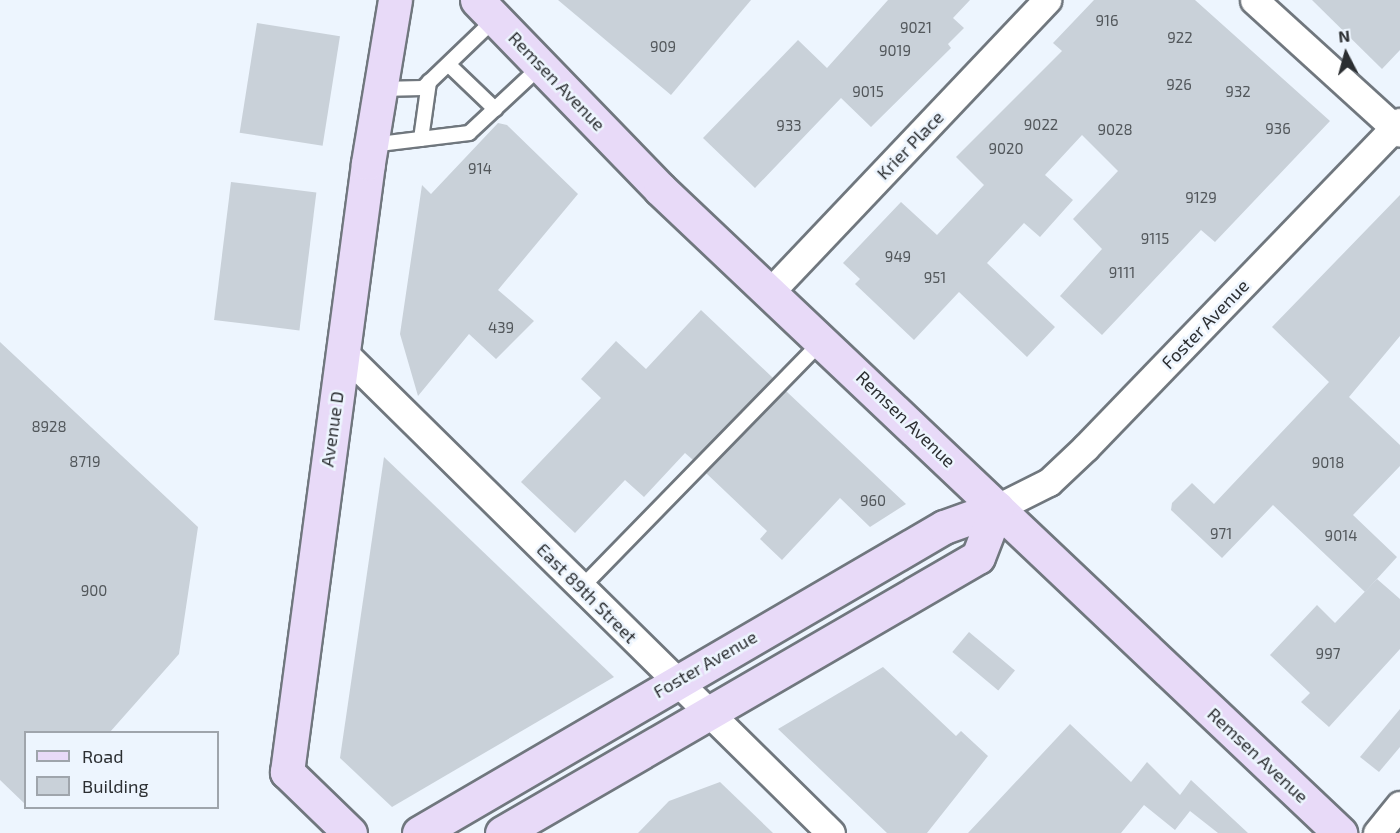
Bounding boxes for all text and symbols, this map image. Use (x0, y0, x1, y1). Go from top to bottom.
house number: 916 (1095, 12, 1119, 30)
house number: 9021 (900, 19, 932, 37)
north arrow (1316, 24, 1376, 84)
text: N (1337, 26, 1351, 46)
street label: Remsen Avenue (504, 27, 610, 135)
house number: 922 (1167, 29, 1193, 47)
house number: 909 (650, 38, 676, 56)
house number: 9019 (879, 42, 911, 60)
house number: 926 (1166, 76, 1192, 94)
house number: 9015 (852, 83, 884, 101)
house number: 932 (1225, 83, 1251, 101)
street label: Krier Place (872, 106, 948, 184)
house number: 9022 (1024, 116, 1058, 134)
house number: 933 (776, 117, 802, 135)
house number: 936 (1265, 120, 1291, 138)
house number: 9028 (1097, 121, 1133, 139)
house number: 9020 (988, 140, 1024, 158)
house number: 914 (468, 160, 492, 178)
house number: 9129 (1185, 189, 1217, 207)
house number: 9115 (1141, 230, 1169, 248)
house number: 949 (885, 248, 911, 266)
house number: 9111 (1109, 264, 1135, 282)
house number: 951 (924, 269, 946, 287)
street label: Foster Avenue (1157, 274, 1253, 374)
house number: 439 (488, 319, 514, 337)
street label: Remsen Avenue (852, 366, 960, 472)
street label: Avenue D (316, 390, 348, 468)
house number: 8928 (31, 418, 67, 436)
house number: 8719 (69, 453, 101, 471)
house number: 9018 (1312, 454, 1344, 472)
house number: 960 (860, 492, 886, 510)
house number: 971 (1210, 525, 1232, 543)
house number: 9014 (1325, 527, 1357, 545)
street label: East 89th Street (532, 538, 642, 648)
house number: 900 (81, 582, 107, 600)
street label: Foster Avenue (649, 625, 761, 703)
house number: 997 (1316, 645, 1340, 663)
street label: Remsen Avenue (1203, 703, 1313, 807)
legend (24, 731, 219, 809)
text: Road (82, 745, 123, 767)
text: Building (82, 775, 149, 797)

